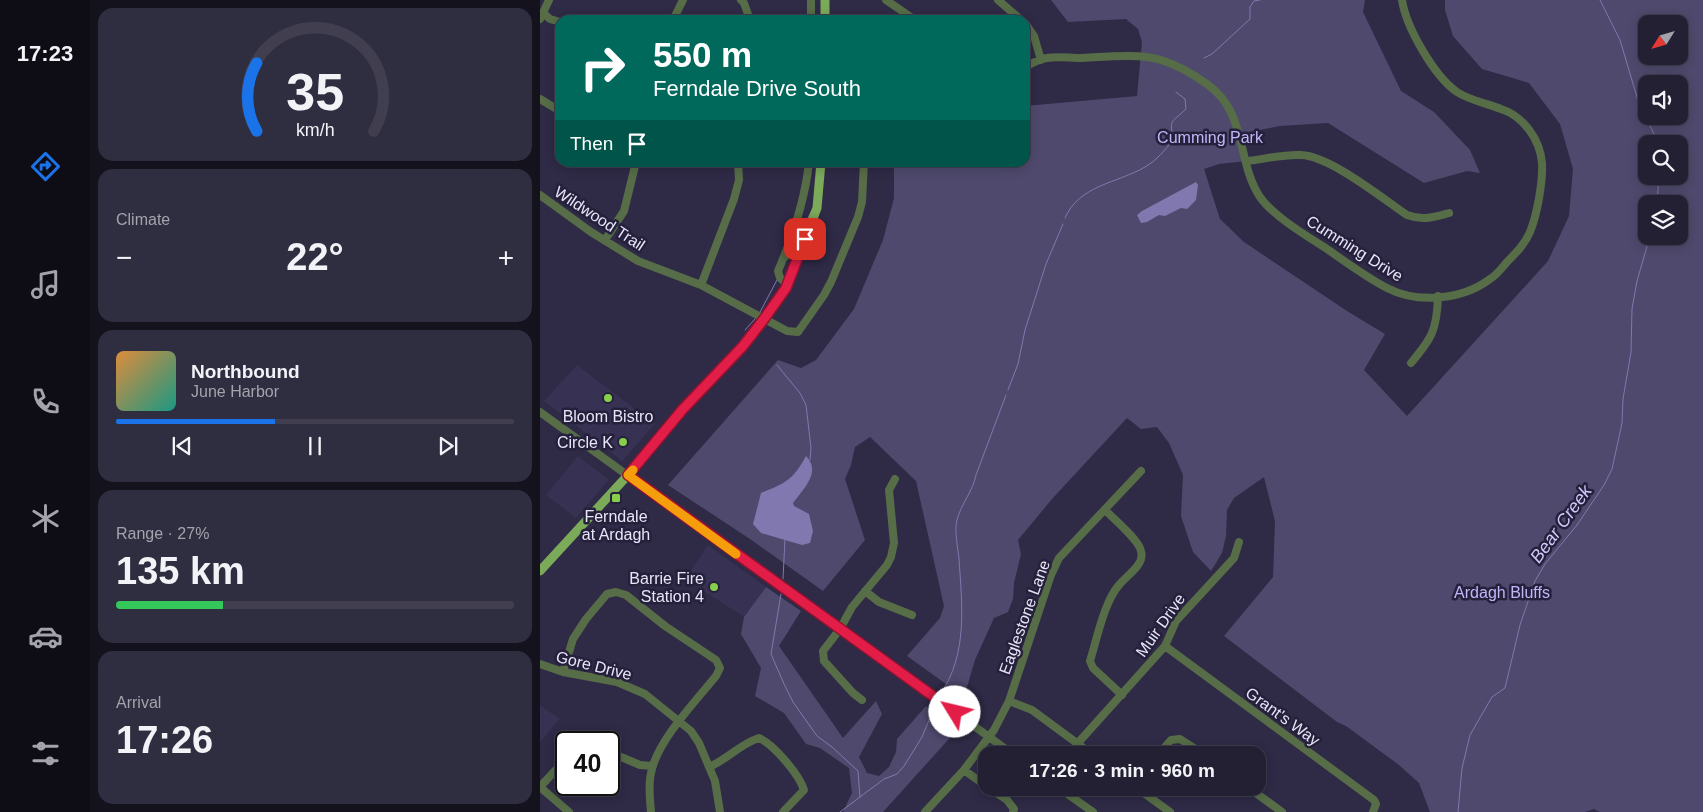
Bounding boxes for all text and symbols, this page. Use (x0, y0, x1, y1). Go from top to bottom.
north arrow (1638, 15, 1688, 65)
map controls (1638, 15, 1688, 245)
icon: right (570, 35, 635, 100)
text: 550 m (653, 35, 752, 74)
text: 17:23 (17, 41, 73, 66)
text: 35 (286, 63, 344, 121)
button: sound (1638, 75, 1688, 125)
text: Ferndale Drive South (653, 76, 861, 101)
text: km/h (296, 120, 334, 140)
park label: Cumming Park (1157, 129, 1264, 146)
icon: arrive (623, 130, 651, 158)
text: Then (570, 133, 613, 154)
button: search (1638, 135, 1688, 185)
icon: directions (28, 149, 63, 184)
street label: Wildwood Trail (551, 183, 648, 254)
button: layers (1638, 195, 1688, 245)
text: Climate (116, 211, 170, 228)
street label: Cumming Drive (1303, 212, 1406, 285)
pin (784, 218, 826, 260)
icon: arrive (791, 225, 819, 253)
text: 22° (286, 236, 344, 278)
text: − (116, 242, 132, 273)
text: + (498, 242, 514, 273)
icon: music (28, 267, 63, 302)
text: Northbound (191, 361, 300, 382)
text: June Harbor (191, 383, 279, 400)
icon: phone (28, 384, 63, 419)
marker: Bloom Bistro (602, 392, 614, 404)
place label: Bloom Bistro (563, 408, 653, 425)
icon: previous (168, 432, 196, 460)
icon: pause (301, 432, 329, 460)
icon: next (434, 432, 462, 460)
place label: Circle K (557, 434, 613, 451)
marker: Circle K (617, 436, 629, 448)
water label: Bear Creek (1526, 480, 1596, 567)
marker: Ferndale at Ardagh (610, 492, 622, 504)
icon: climate (28, 501, 63, 536)
place label: Ferndale at Ardagh (582, 508, 650, 543)
text: Range · 27% (116, 525, 209, 542)
text: 135 km (116, 550, 245, 592)
street label: Eaglestone Lane (996, 558, 1053, 677)
place label: Barrie Fire Station 4 (629, 570, 704, 605)
marker: Barrie Fire Station 4 (708, 581, 720, 593)
park label: Ardagh Bluffs (1454, 584, 1550, 601)
street label: Muir Drive (1133, 590, 1188, 660)
icon: car (28, 619, 63, 654)
street label: Gore Drive (554, 648, 634, 683)
street label: Grant's Way (1243, 684, 1323, 749)
position arrow (928, 685, 980, 737)
text: Arrival (116, 694, 161, 711)
text: 17:26 (116, 719, 213, 761)
speed limit sign: 40 (555, 731, 620, 796)
icon: filters (28, 736, 63, 771)
text: 17:26 · 3 min · 960 m (1029, 760, 1215, 781)

